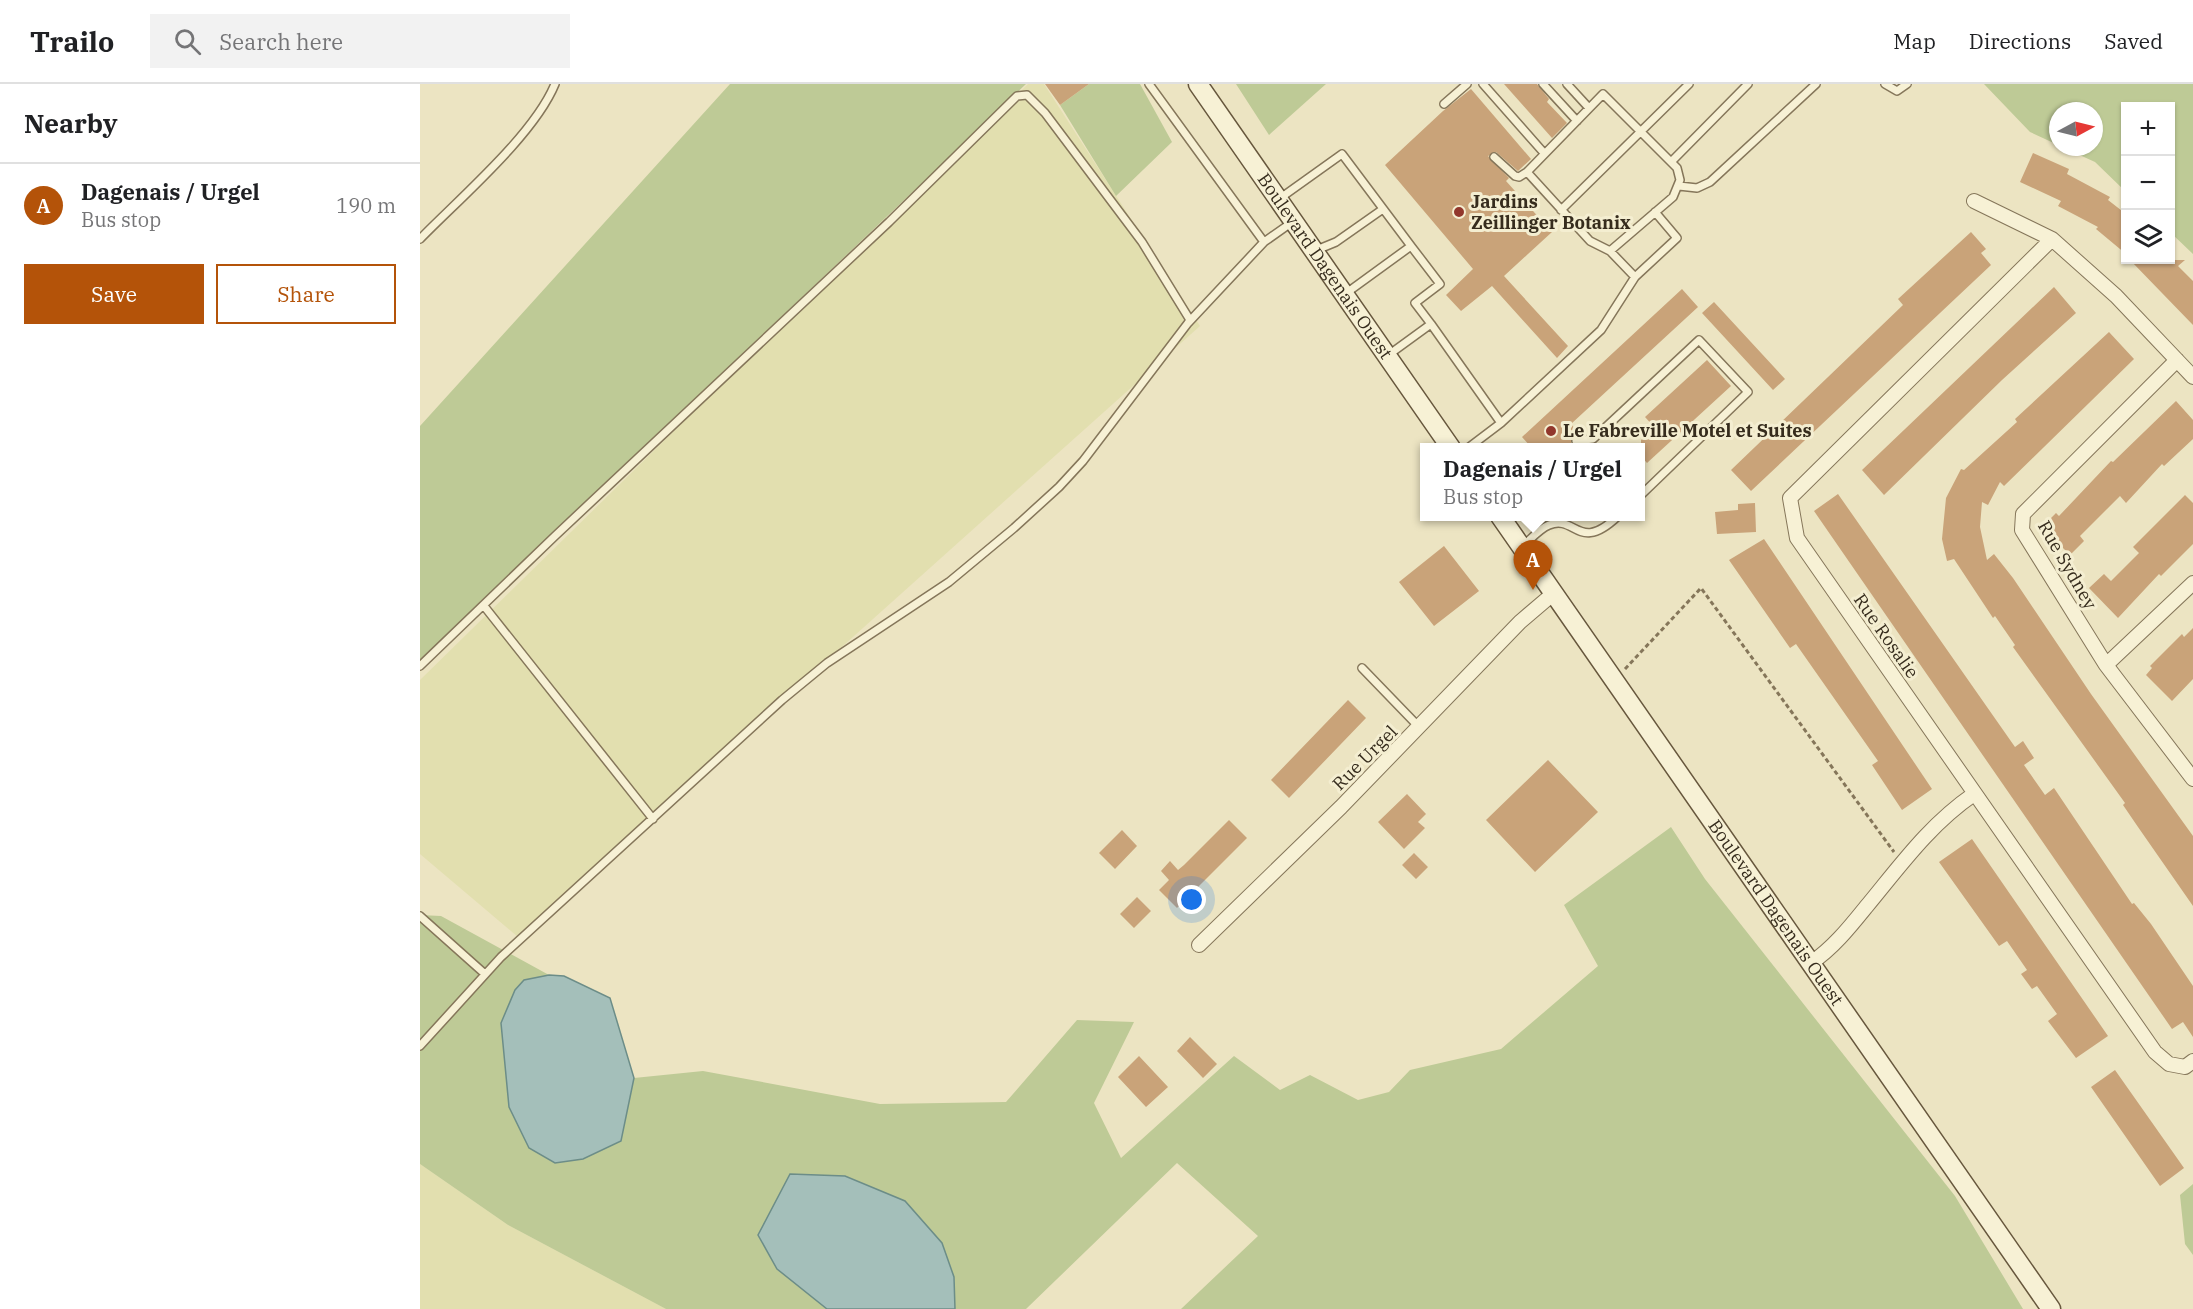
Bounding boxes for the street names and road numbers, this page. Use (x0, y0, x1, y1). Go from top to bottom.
street label: Boulevard Dagenais Ouest (1253, 169, 1398, 363)
street label: Rue Sydney (2033, 516, 2102, 614)
street label: Rue Rosalie (1849, 589, 1924, 683)
street label: Rue Urgel (1327, 720, 1402, 795)
street label: Boulevard Dagenais Ouest (1703, 815, 1849, 1010)

